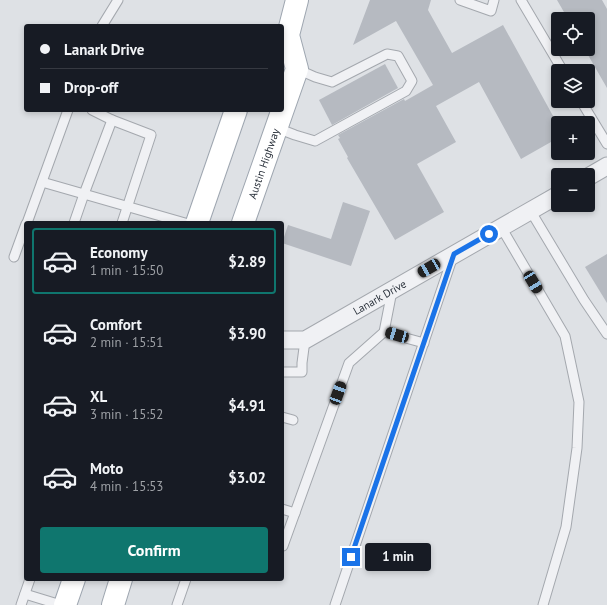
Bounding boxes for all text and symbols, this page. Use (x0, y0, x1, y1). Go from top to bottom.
map controls (551, 12, 595, 212)
button: locate (551, 12, 595, 56)
text: Lanark Drive (64, 40, 144, 59)
button: layers (551, 64, 595, 108)
text: Drop-off (64, 78, 118, 97)
button: + (551, 116, 595, 160)
street label: Austin Highway (245, 126, 283, 201)
button: − (551, 168, 595, 212)
route start (480, 225, 498, 243)
icon: car (42, 243, 78, 279)
text: Economy (90, 243, 148, 262)
text: $2.89 (228, 252, 266, 271)
car (416, 257, 442, 279)
text: 1 min · 15:50 (90, 262, 163, 279)
car (522, 269, 544, 295)
street label: Lanark Drive (351, 276, 409, 318)
icon: car (42, 315, 78, 351)
text: Comfort (90, 315, 142, 334)
text: $3.90 (228, 324, 266, 343)
car (384, 326, 410, 344)
text: 2 min · 15:51 (90, 334, 163, 351)
car (328, 380, 348, 406)
icon: car (42, 387, 78, 423)
text: XL (90, 387, 107, 406)
text: $4.91 (228, 396, 266, 415)
text: 3 min · 15:52 (90, 406, 163, 423)
icon: car (42, 459, 78, 495)
text: Moto (90, 459, 123, 478)
text: $3.02 (228, 468, 266, 487)
text: 4 min · 15:53 (90, 478, 163, 495)
button: Confirm (40, 527, 268, 573)
callout: 1 min (365, 543, 431, 571)
route end (342, 548, 360, 566)
text: 1 min (382, 548, 414, 565)

